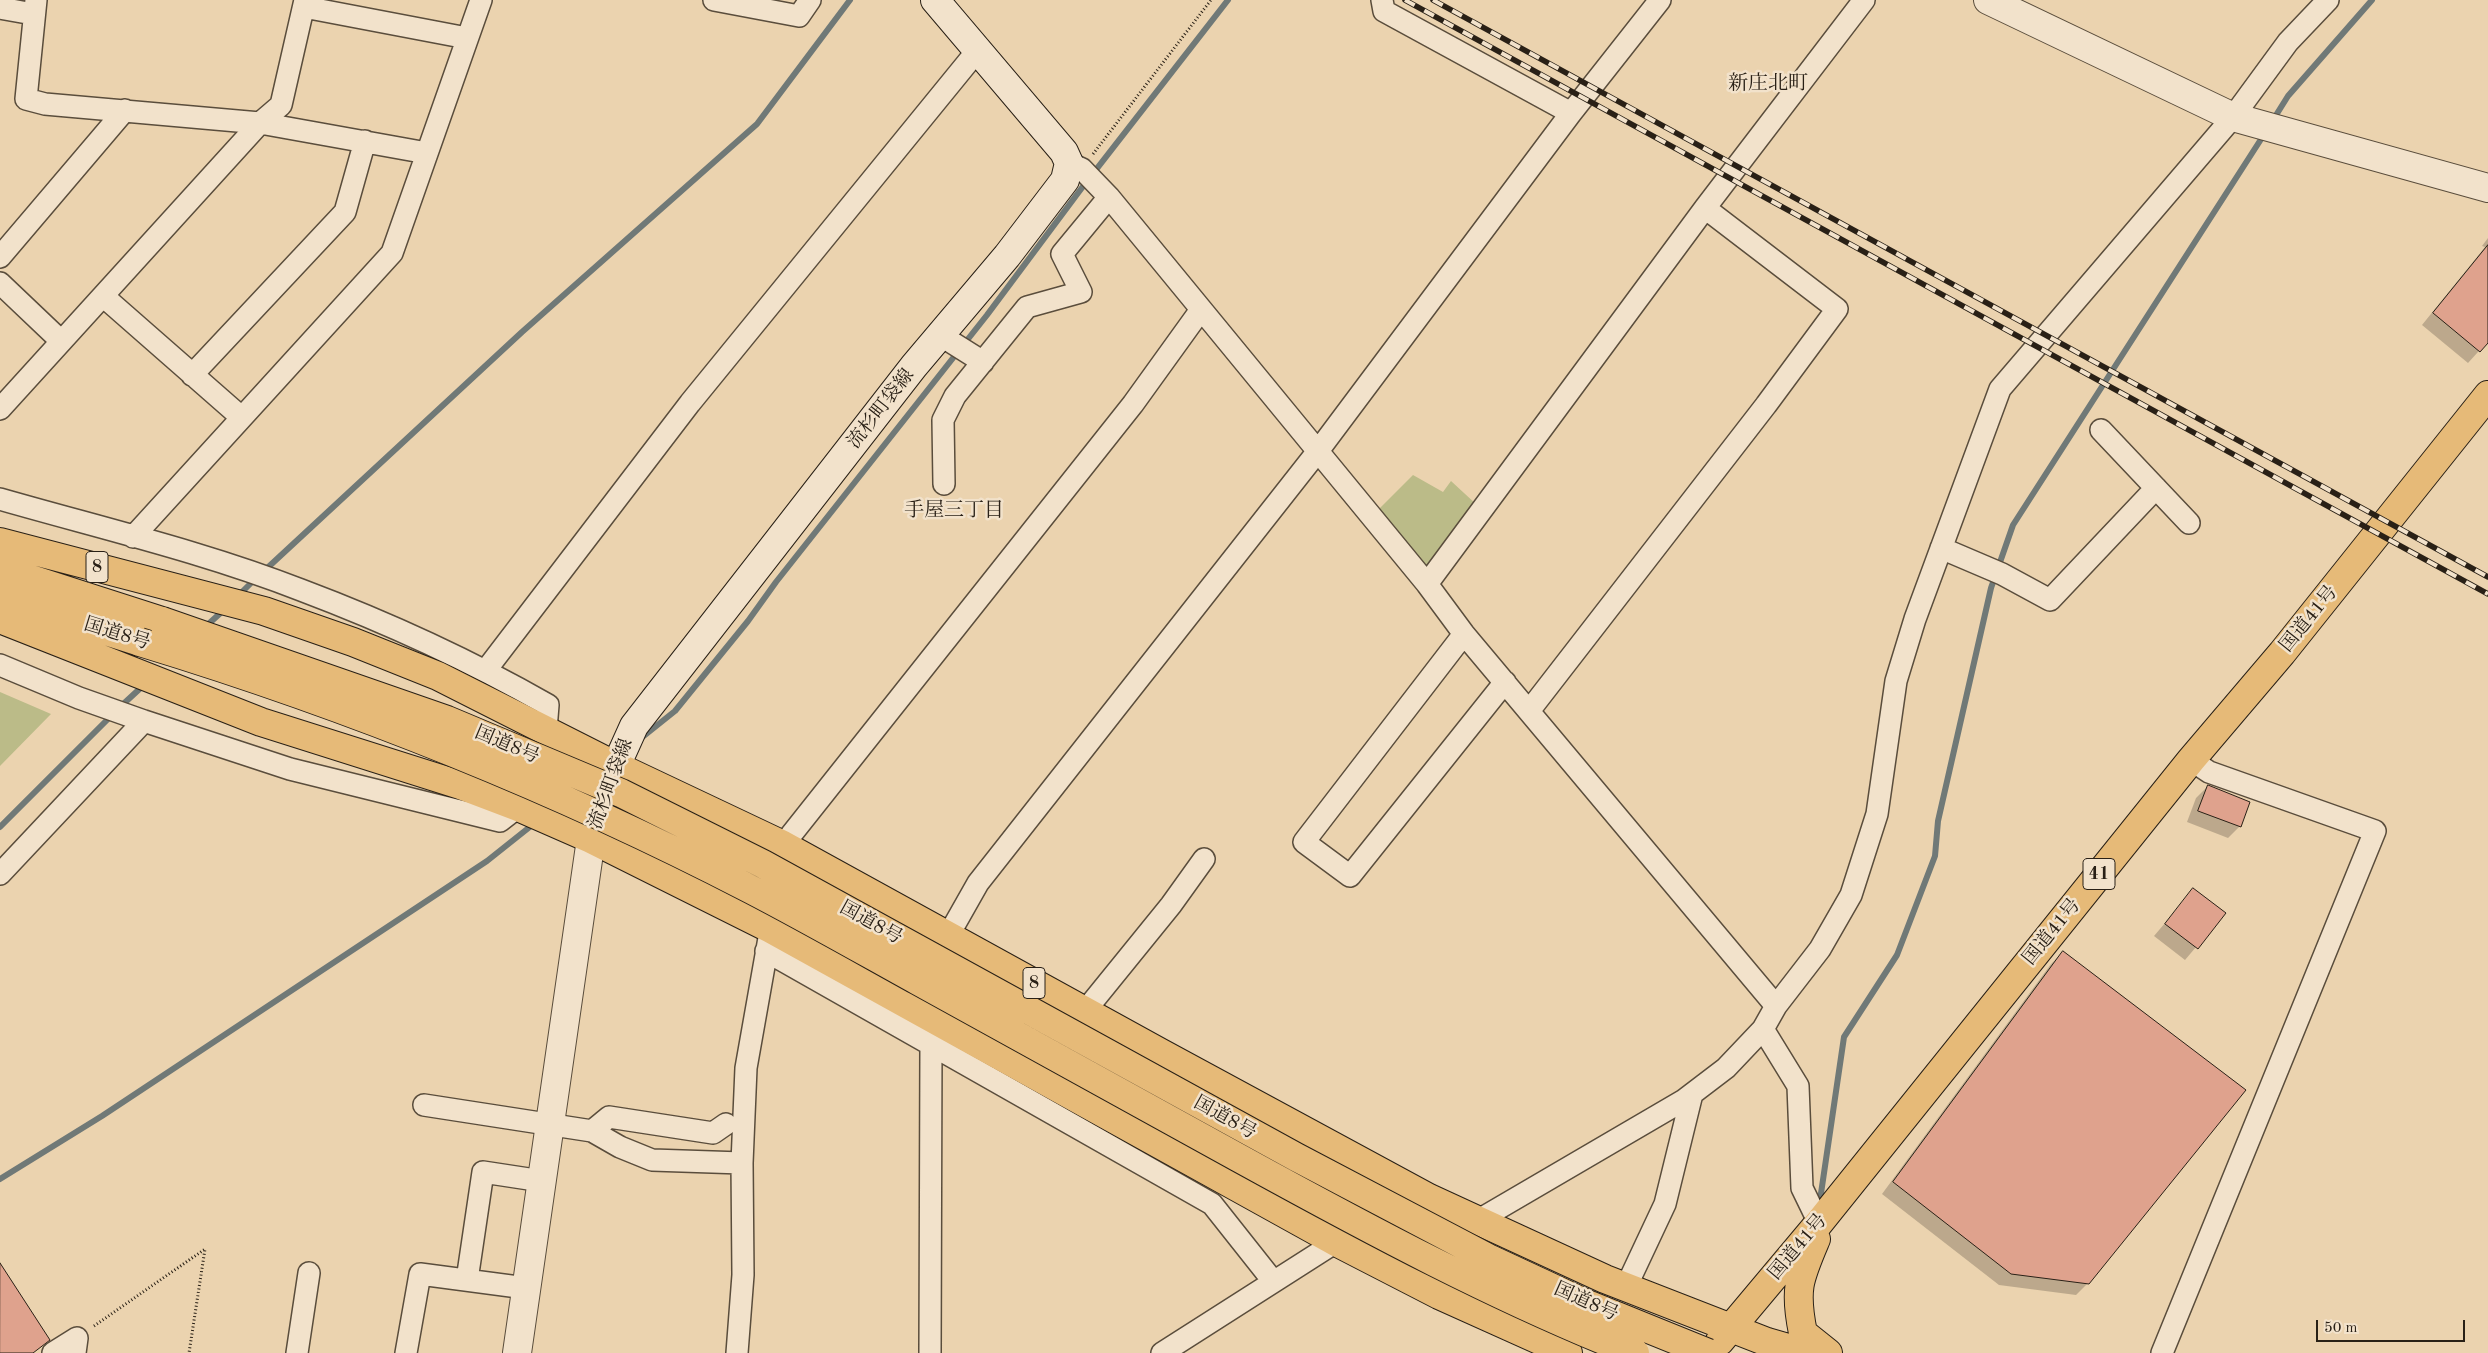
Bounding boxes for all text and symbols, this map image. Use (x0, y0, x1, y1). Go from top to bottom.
district label: 新庄北町 (1728, 72, 1808, 96)
street label: 流杉町袋線 (843, 365, 919, 453)
district label: 手屋三丁目 (904, 499, 1004, 523)
road number: 8 (86, 552, 108, 582)
street label: 国道41号 (2275, 581, 2343, 657)
street label: 国道8号 (81, 613, 153, 655)
street label: 国道8号 (471, 721, 543, 769)
street label: 流杉町袋線 (584, 735, 638, 833)
road number: 41 (2083, 859, 2115, 890)
street label: 国道41号 (2018, 894, 2086, 970)
street label: 国道8号 (836, 897, 906, 949)
road number: 8 (1023, 968, 1045, 998)
street label: 国道8号 (1190, 1092, 1260, 1144)
street label: 国道41号 (1764, 1209, 1832, 1285)
street label: 国道8号 (1550, 1278, 1622, 1326)
scale bar (2318, 1310, 2467, 1342)
text: 50 m (2324, 1321, 2358, 1336)

